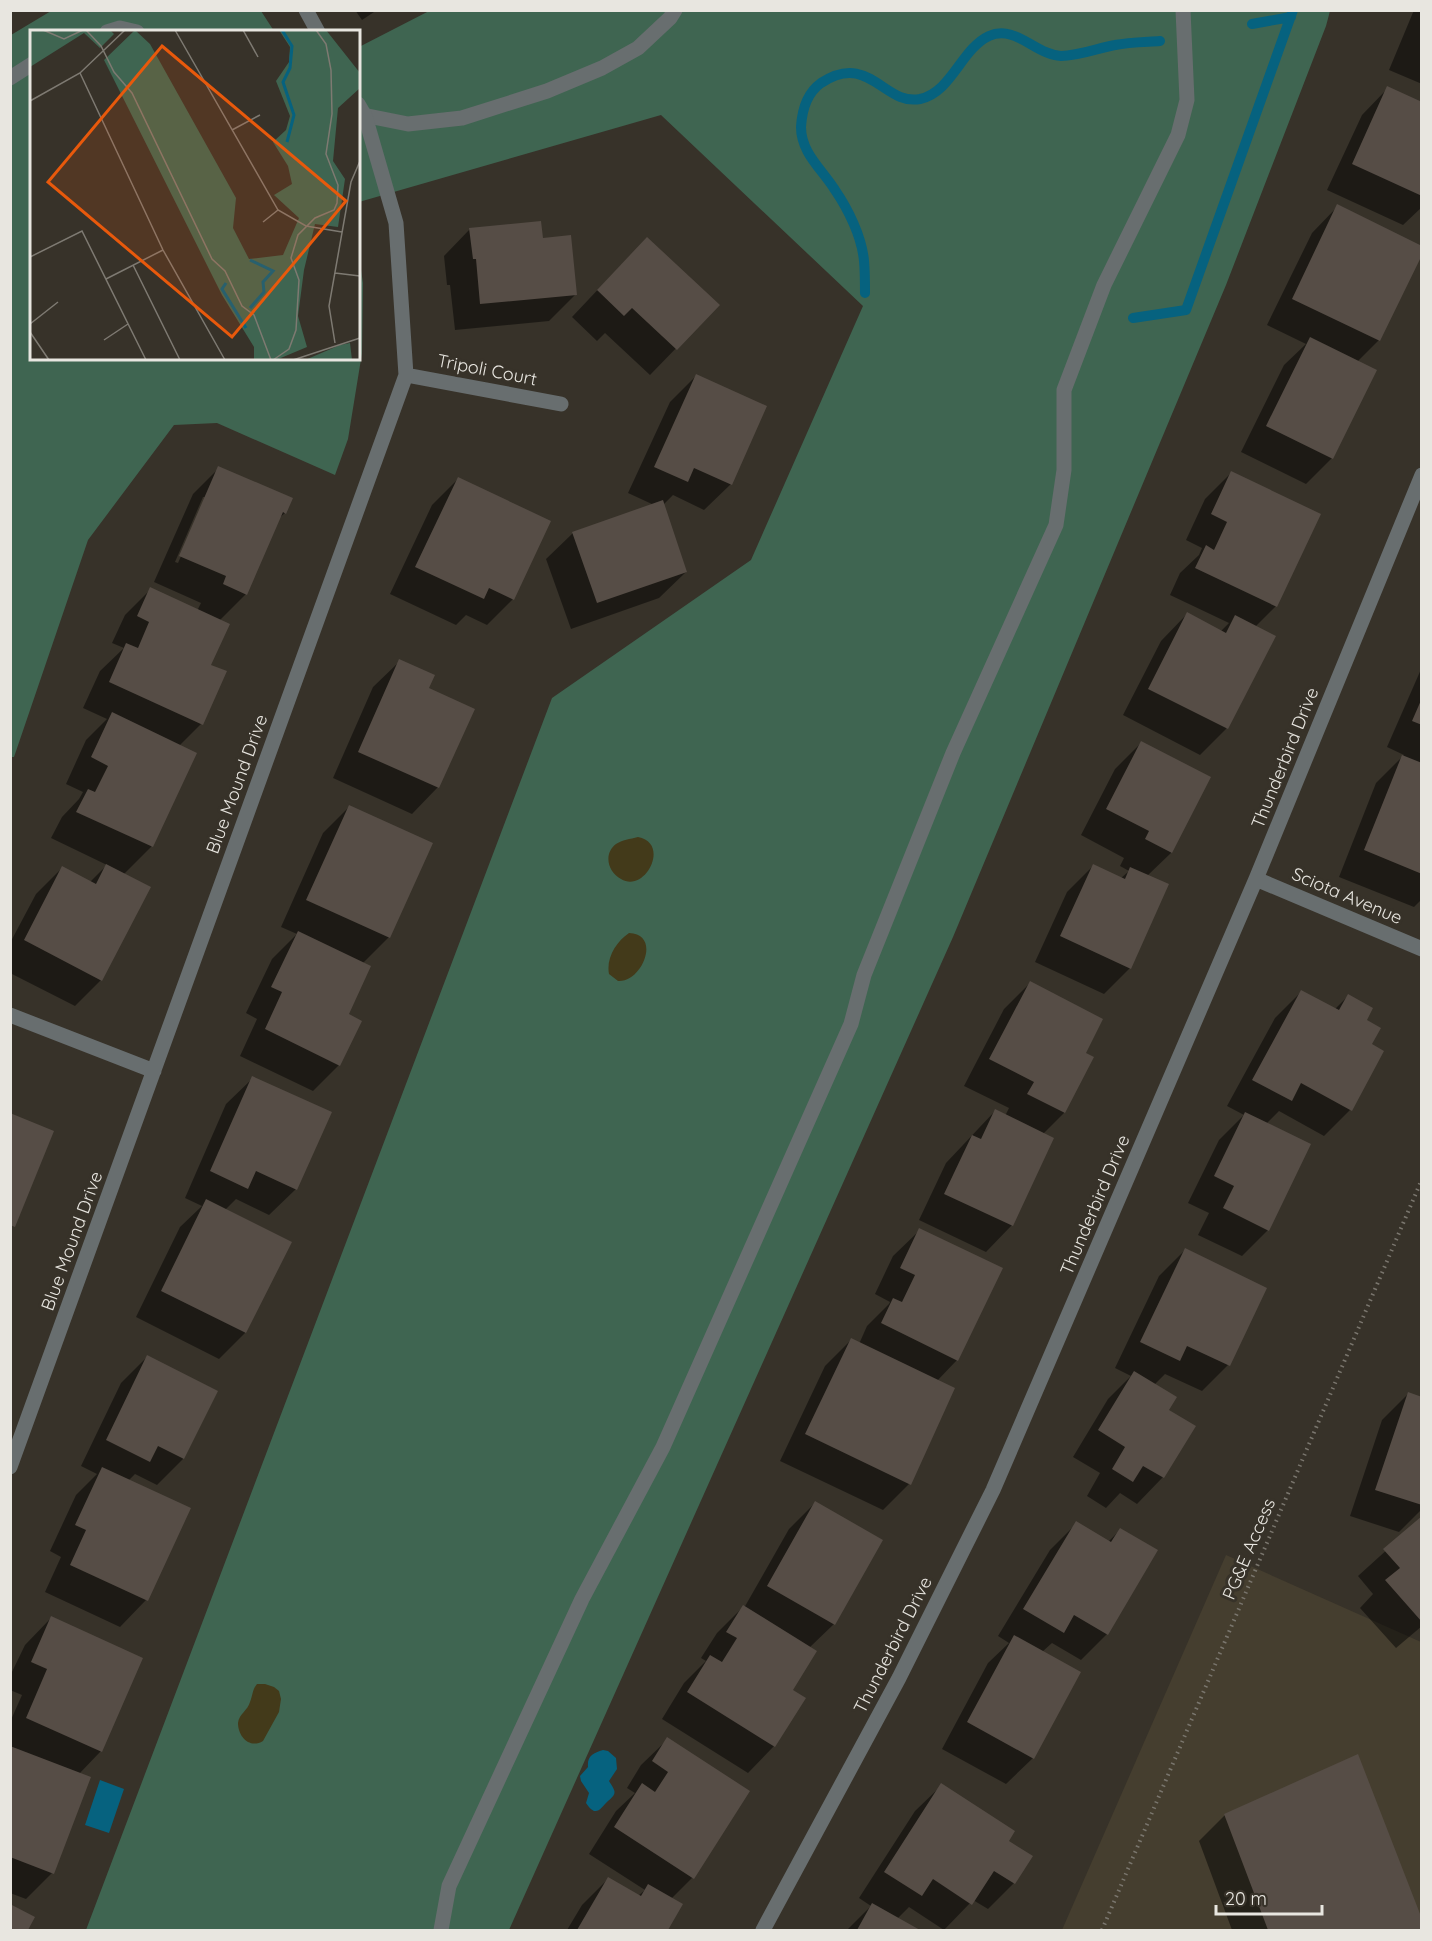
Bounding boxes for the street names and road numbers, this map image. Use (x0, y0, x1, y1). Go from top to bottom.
street label: Tripoli Court (435, 349, 539, 390)
street label: Thunderbird Drive (1246, 684, 1323, 832)
street label: Blue Mound Drive (201, 711, 272, 857)
street label: Sciota Avenue (1289, 862, 1406, 929)
street label: Thunderbird Drive (1055, 1131, 1134, 1278)
street label: Blue Mound Drive (36, 1168, 107, 1314)
street label: PG&E Access (1217, 1495, 1280, 1603)
street label: Thunderbird Drive (848, 1573, 937, 1717)

